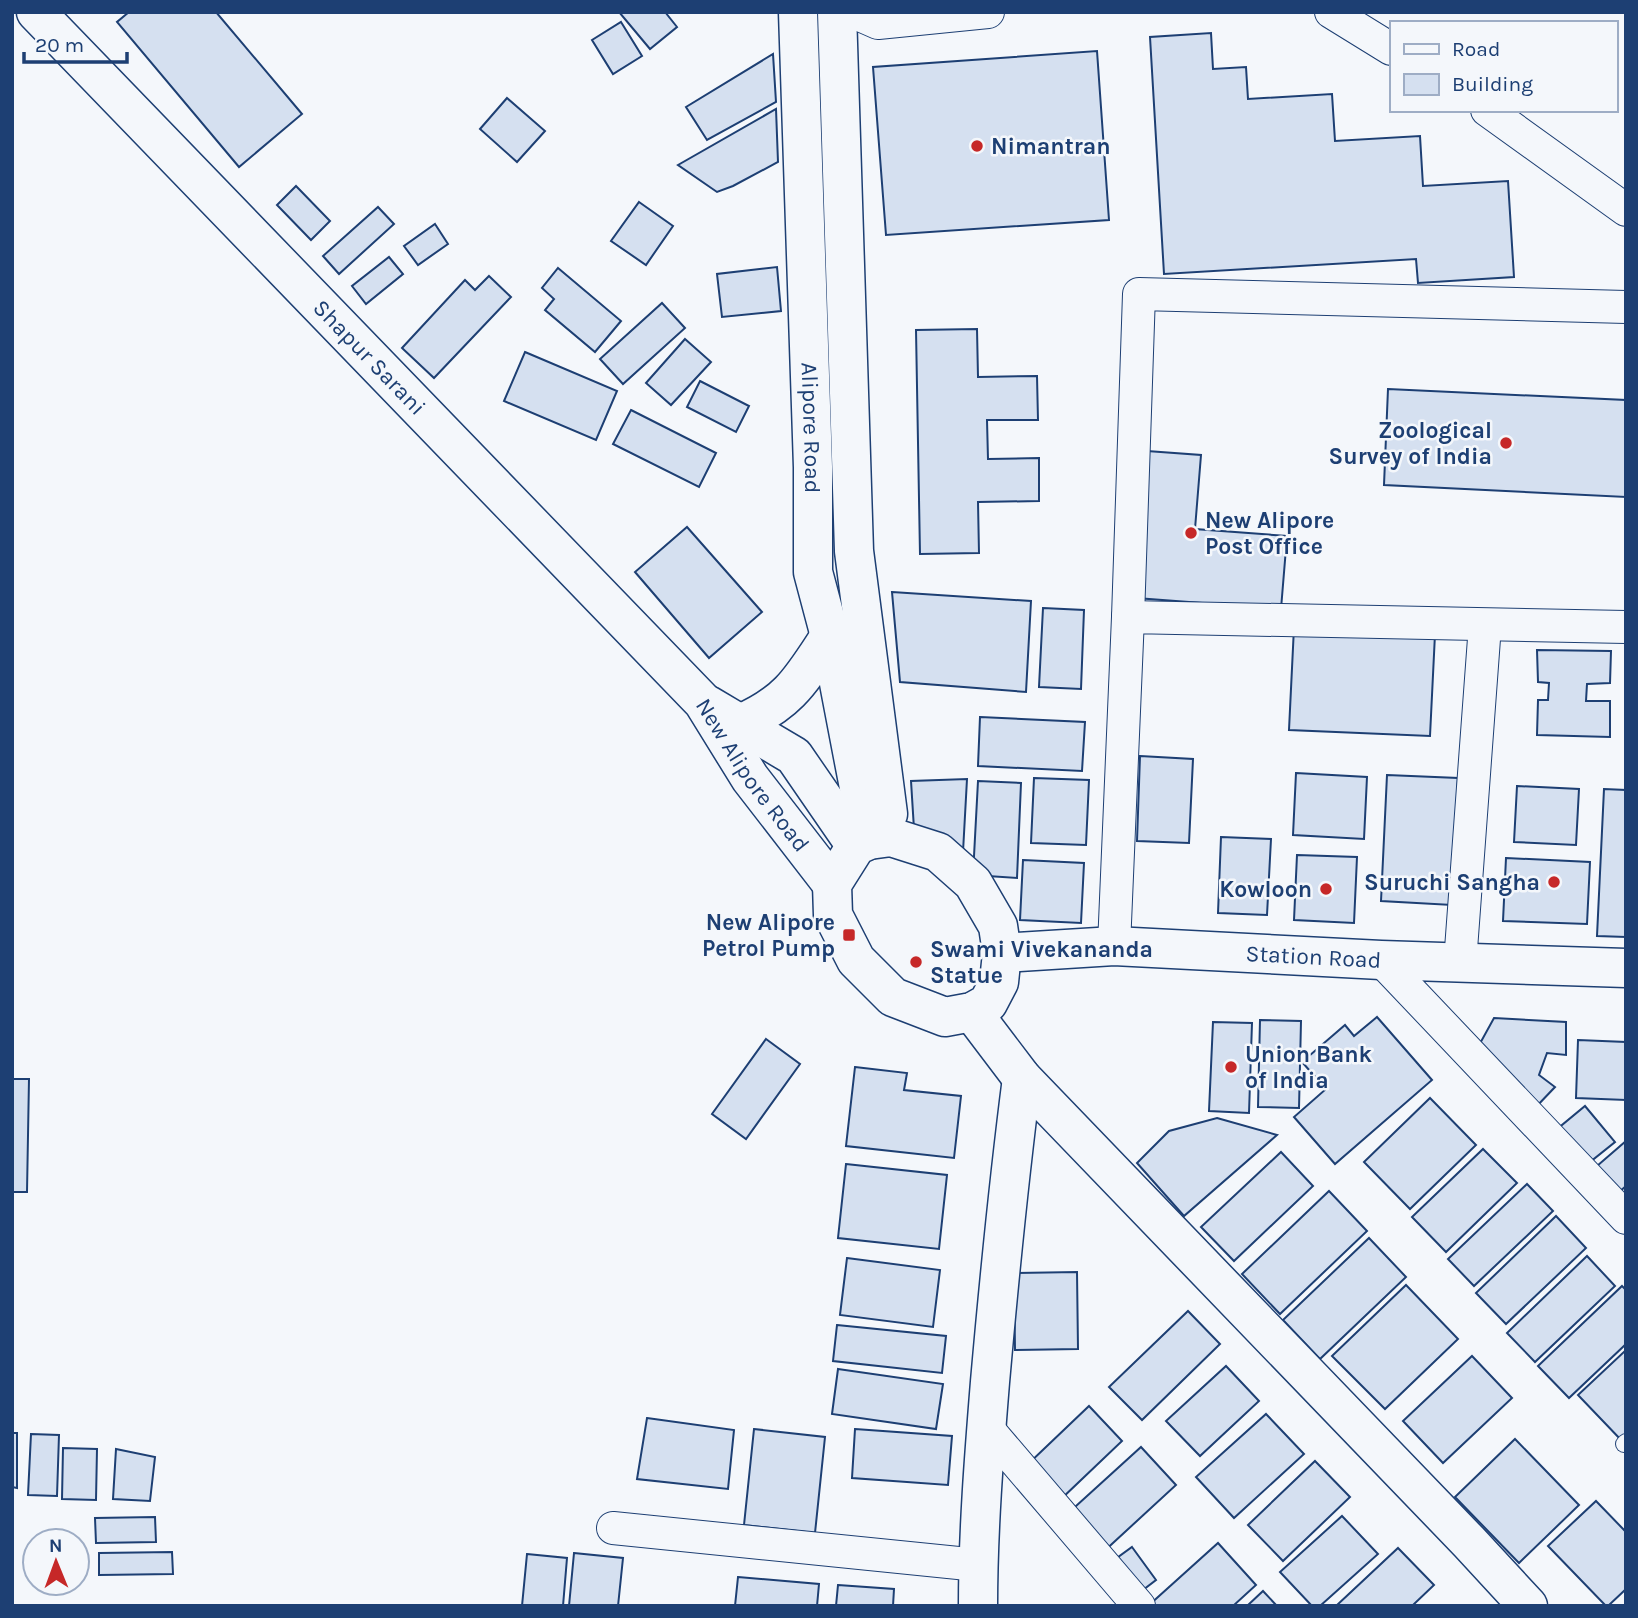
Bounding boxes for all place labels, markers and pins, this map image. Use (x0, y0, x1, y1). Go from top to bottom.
place label: Nimantran (991, 133, 1111, 160)
marker: Nimantran (969, 138, 985, 154)
place label: Zoological Survey of India (1329, 417, 1492, 470)
marker: Zoological Survey of India (1498, 435, 1514, 451)
place label: New Alipore Post Office (1205, 507, 1334, 560)
marker: New Alipore Post Office (1183, 525, 1199, 541)
place label: Suruchi Sangha (1364, 869, 1540, 896)
marker: Suruchi Sangha (1546, 874, 1562, 890)
place label: Kowloon (1219, 876, 1312, 903)
marker: Kowloon (1318, 881, 1334, 897)
place label: New Alipore Petrol Pump (702, 909, 835, 962)
marker: New Alipore Petrol Pump (841, 927, 857, 943)
place label: Swami Vivekananda Statue (930, 936, 1153, 989)
marker: Swami Vivekananda Statue (908, 954, 924, 970)
place label: Union Bank of India (1245, 1041, 1373, 1094)
marker: Union Bank of India (1223, 1059, 1239, 1075)

